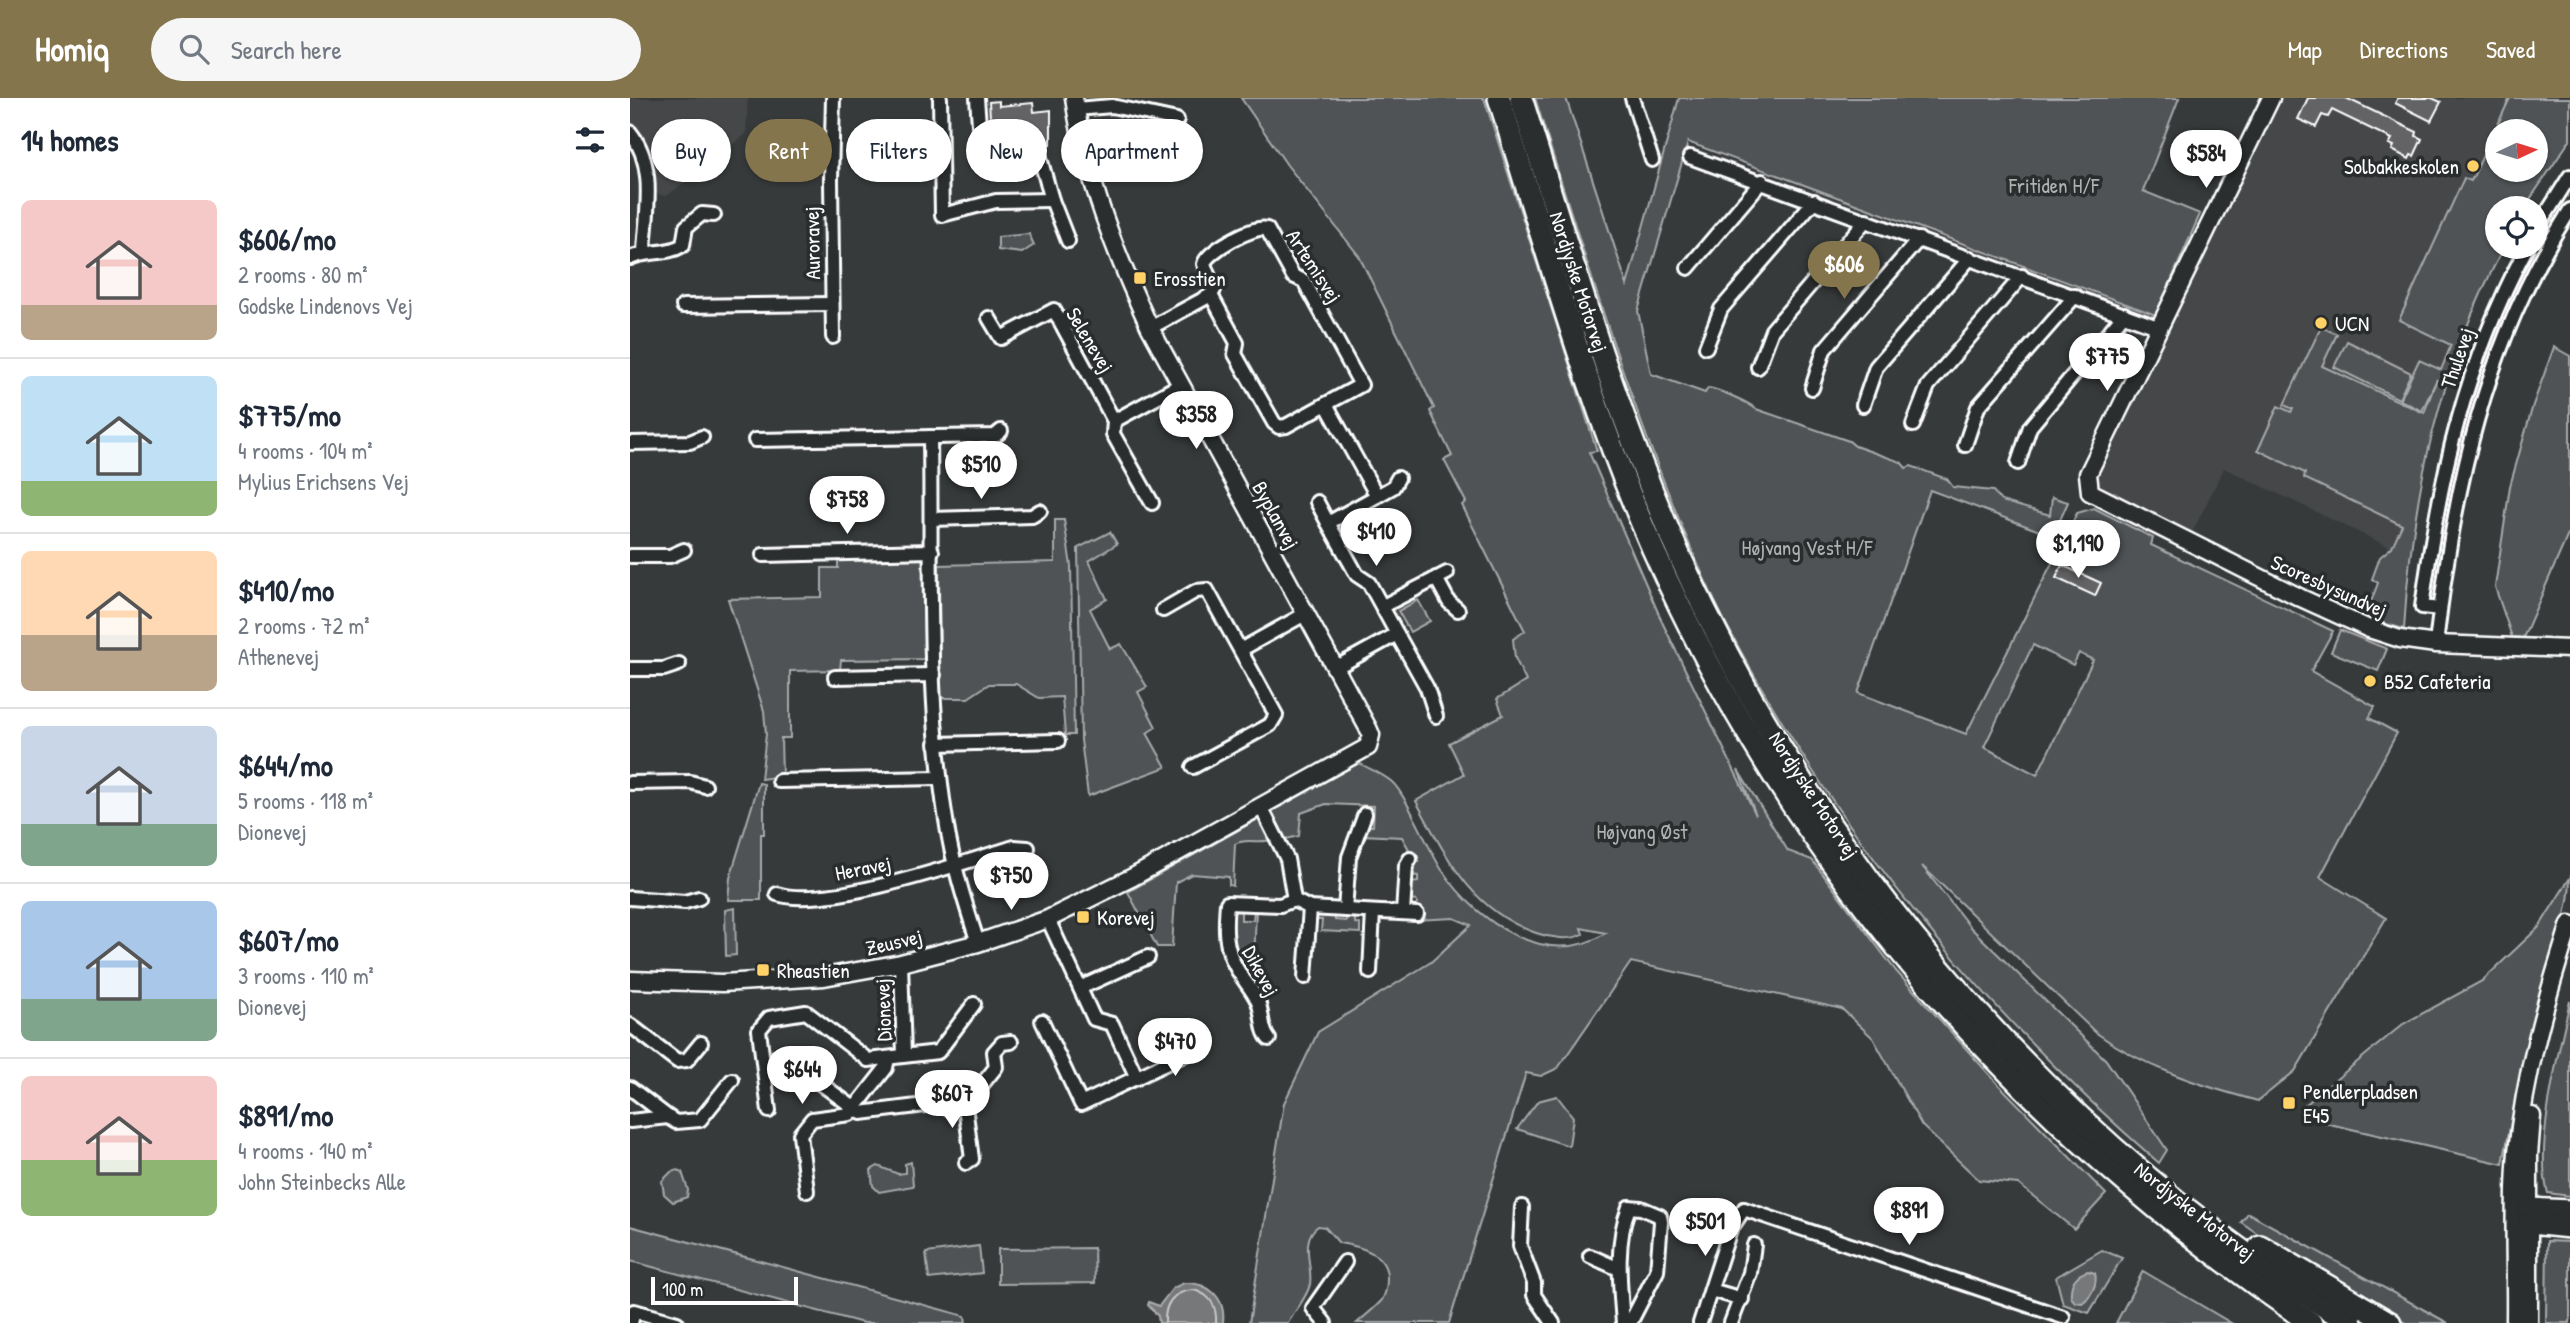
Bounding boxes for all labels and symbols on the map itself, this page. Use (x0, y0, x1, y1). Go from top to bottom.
north arrow (2485, 119, 2548, 182)
pin: $584 (2165, 130, 2247, 190)
place label: Solbakkeskolen (2344, 152, 2459, 181)
marker: Solbakkeskolen (2465, 158, 2481, 174)
park label: Fritiden H/F (2008, 171, 2100, 200)
street label: Auroravej (797, 206, 827, 280)
street label: Nordjyske Motorvej (1543, 208, 1615, 356)
street label: Artemisvej (1279, 223, 1349, 309)
pin: $606 (1803, 242, 1885, 301)
place label: Erosstien (1154, 264, 1226, 293)
marker: Erosstien (1132, 270, 1148, 286)
street label: Selenevej (1059, 302, 1121, 378)
place label: UCN (2335, 309, 2369, 338)
marker: UCN (2313, 315, 2329, 331)
street label: Thulevej (2433, 324, 2481, 392)
pin: $775 (2066, 334, 2148, 393)
pin: $358 (1155, 392, 1237, 451)
pin: $510 (940, 442, 1022, 501)
pin: $758 (806, 476, 888, 536)
street label: Byplanvej (1245, 476, 1307, 554)
pin: $410 (1335, 508, 1417, 568)
pin: $1,190 (2021, 520, 2135, 580)
park label: Højvang Vest H/F (1742, 533, 1874, 562)
street label: Scoresbysundvej (2266, 547, 2392, 625)
place label: B52 Cafeteria (2384, 667, 2490, 696)
marker: B52 Cafeteria (2362, 673, 2378, 689)
street label: Nordjyske Motorvej (1762, 726, 1866, 864)
park label: Højvang Øst (1596, 817, 1688, 846)
street label: Heravej (833, 848, 893, 888)
pin: $750 (970, 852, 1052, 912)
place label: Korevej (1097, 903, 1155, 932)
marker: Korevej (1075, 909, 1091, 925)
street label: Zeusvej (863, 921, 925, 963)
street label: Dikevej (1236, 941, 1286, 1001)
place label: Rheastien (777, 956, 850, 985)
marker: Rheastien (755, 962, 771, 978)
street label: Dionevej (867, 978, 899, 1042)
pin: $470 (1134, 1018, 1216, 1078)
pin: $644 (761, 1046, 843, 1106)
pin: $607 (911, 1070, 993, 1130)
place label: Pendlerpladsen E45 (2303, 1077, 2418, 1130)
marker: Pendlerpladsen E45 (2281, 1095, 2297, 1111)
street label: Nordjyske Motorvej (2128, 1155, 2262, 1267)
pin: $891 (1868, 1188, 1950, 1247)
pin: $501 (1664, 1198, 1746, 1258)
scale bar (651, 1274, 798, 1306)

